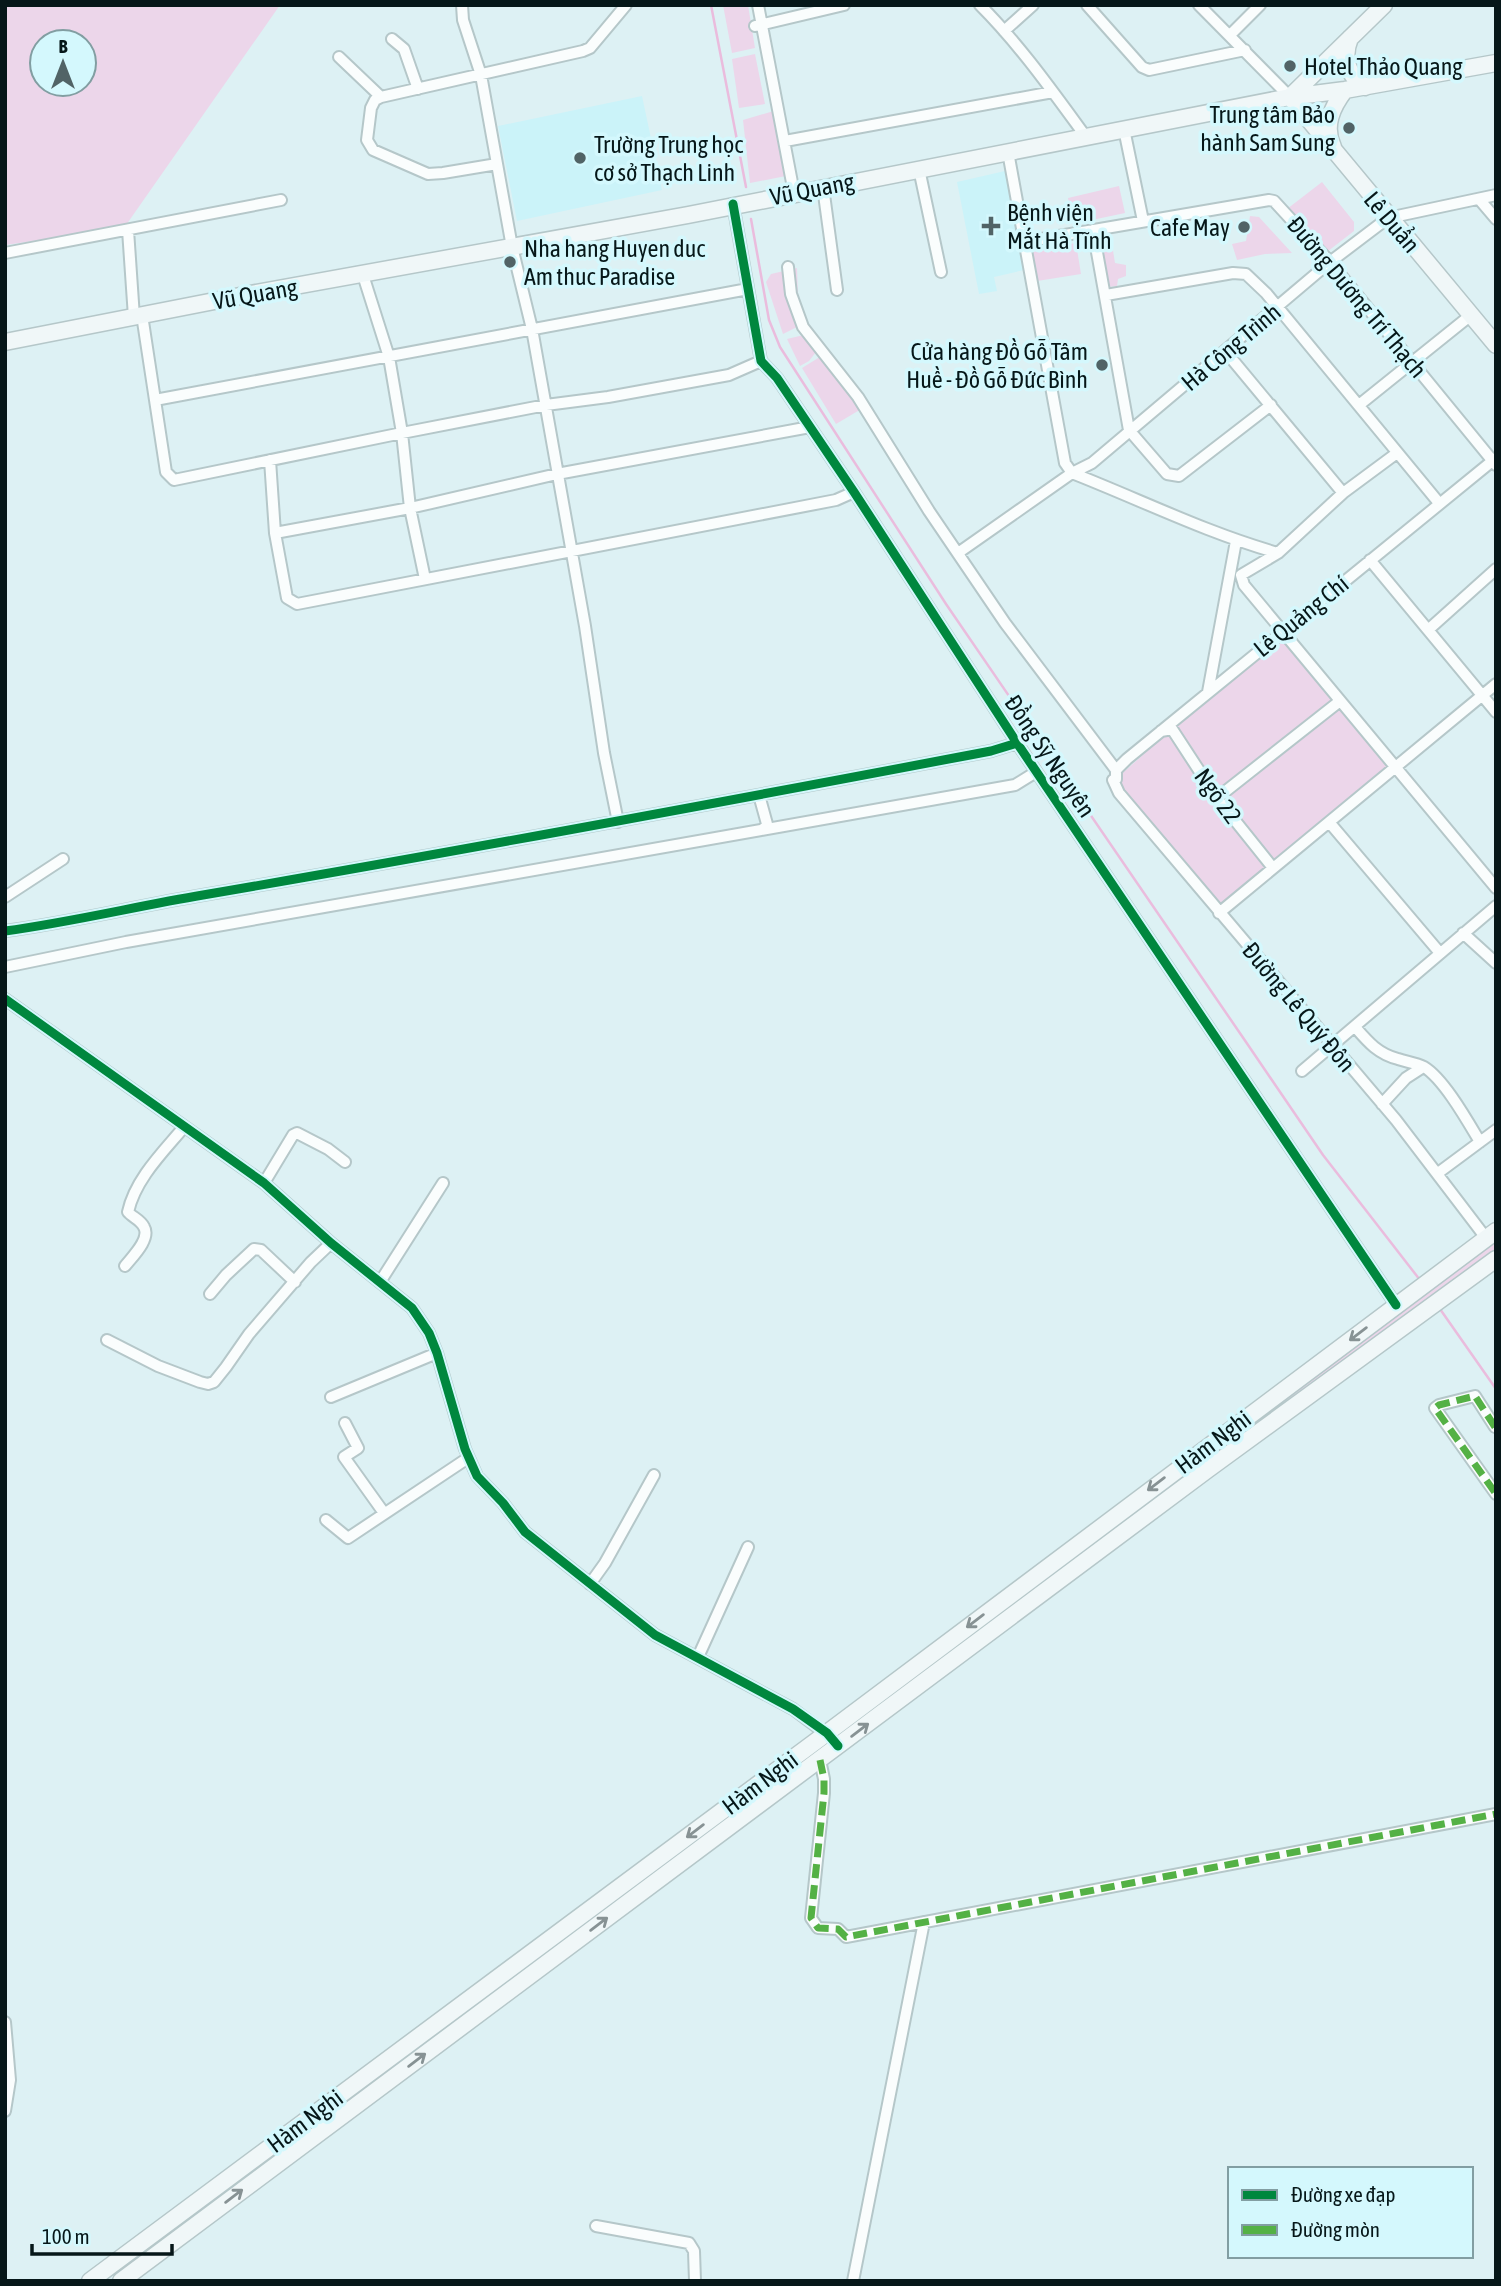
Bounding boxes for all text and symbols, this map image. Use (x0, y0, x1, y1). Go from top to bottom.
north arrow (28, 28, 98, 98)
text: B (58, 35, 68, 57)
place label: Hotel Thảo Quang (1304, 53, 1463, 80)
marker: Hotel Thảo Quang (1282, 58, 1298, 74)
place label: Trung tâm Bảo hành Sam Sung (1200, 101, 1336, 156)
marker: Trung tâm Bảo hành Sam Sung (1341, 120, 1357, 136)
place label: Trường Trung học cơ sở Thạch Linh (594, 131, 743, 186)
marker: Trường Trung học cơ sở Thạch Linh (572, 150, 588, 166)
street label: Vũ Quang (768, 168, 857, 210)
street label: Lê Duẩn (1359, 185, 1427, 258)
place label: Bệnh viện Mắt Hà Tĩnh (1007, 199, 1112, 254)
street label: Đường Dương Trí Thạch (1282, 211, 1432, 383)
place label: Cafe May (1150, 214, 1230, 241)
marker: Bệnh viện Mắt Hà Tĩnh (981, 216, 1001, 236)
marker: Cafe May (1236, 219, 1252, 235)
place label: Nha hang Huyen duc Am thuc Paradise (524, 235, 705, 290)
marker: Nha hang Huyen duc Am thuc Paradise (502, 254, 518, 270)
street label: Vũ Quang (211, 273, 300, 315)
street label: Hà Công Trình (1176, 298, 1286, 396)
place label: Cửa hàng Đồ Gỗ Tâm Huề - Đồ Gỗ Đức Bình (906, 338, 1088, 393)
marker: Cửa hàng Đồ Gỗ Tâm Huề - Đồ Gỗ Đức Bình (1094, 357, 1110, 373)
street label: Lê Quảng Chí (1248, 570, 1354, 662)
street label: Đồng Sỹ Nguyên (999, 690, 1101, 822)
street label: Ngõ 22 (1189, 763, 1247, 829)
street label: Đường Lê Quý Đôn (1237, 937, 1361, 1077)
one-way arrow (1350, 1326, 1368, 1341)
street label: Hàm Nghi (1170, 1405, 1256, 1479)
one-way arrow (1148, 1477, 1166, 1492)
one-way arrow (965, 1613, 984, 1628)
one-way arrow (851, 1723, 870, 1738)
street label: Hàm Nghi (717, 1746, 803, 1820)
one-way arrow (686, 1824, 705, 1839)
one-way arrow (590, 1917, 608, 1932)
one-way arrow (407, 2053, 426, 2068)
street label: Hàm Nghi (262, 2084, 348, 2158)
legend (1228, 2167, 1473, 2258)
text: Đường xe đạp (1291, 2182, 1395, 2206)
one-way arrow (225, 2189, 244, 2204)
scale bar (32, 2212, 172, 2256)
text: Đường mòn (1291, 2217, 1380, 2241)
text: 100 m (42, 2224, 90, 2248)

